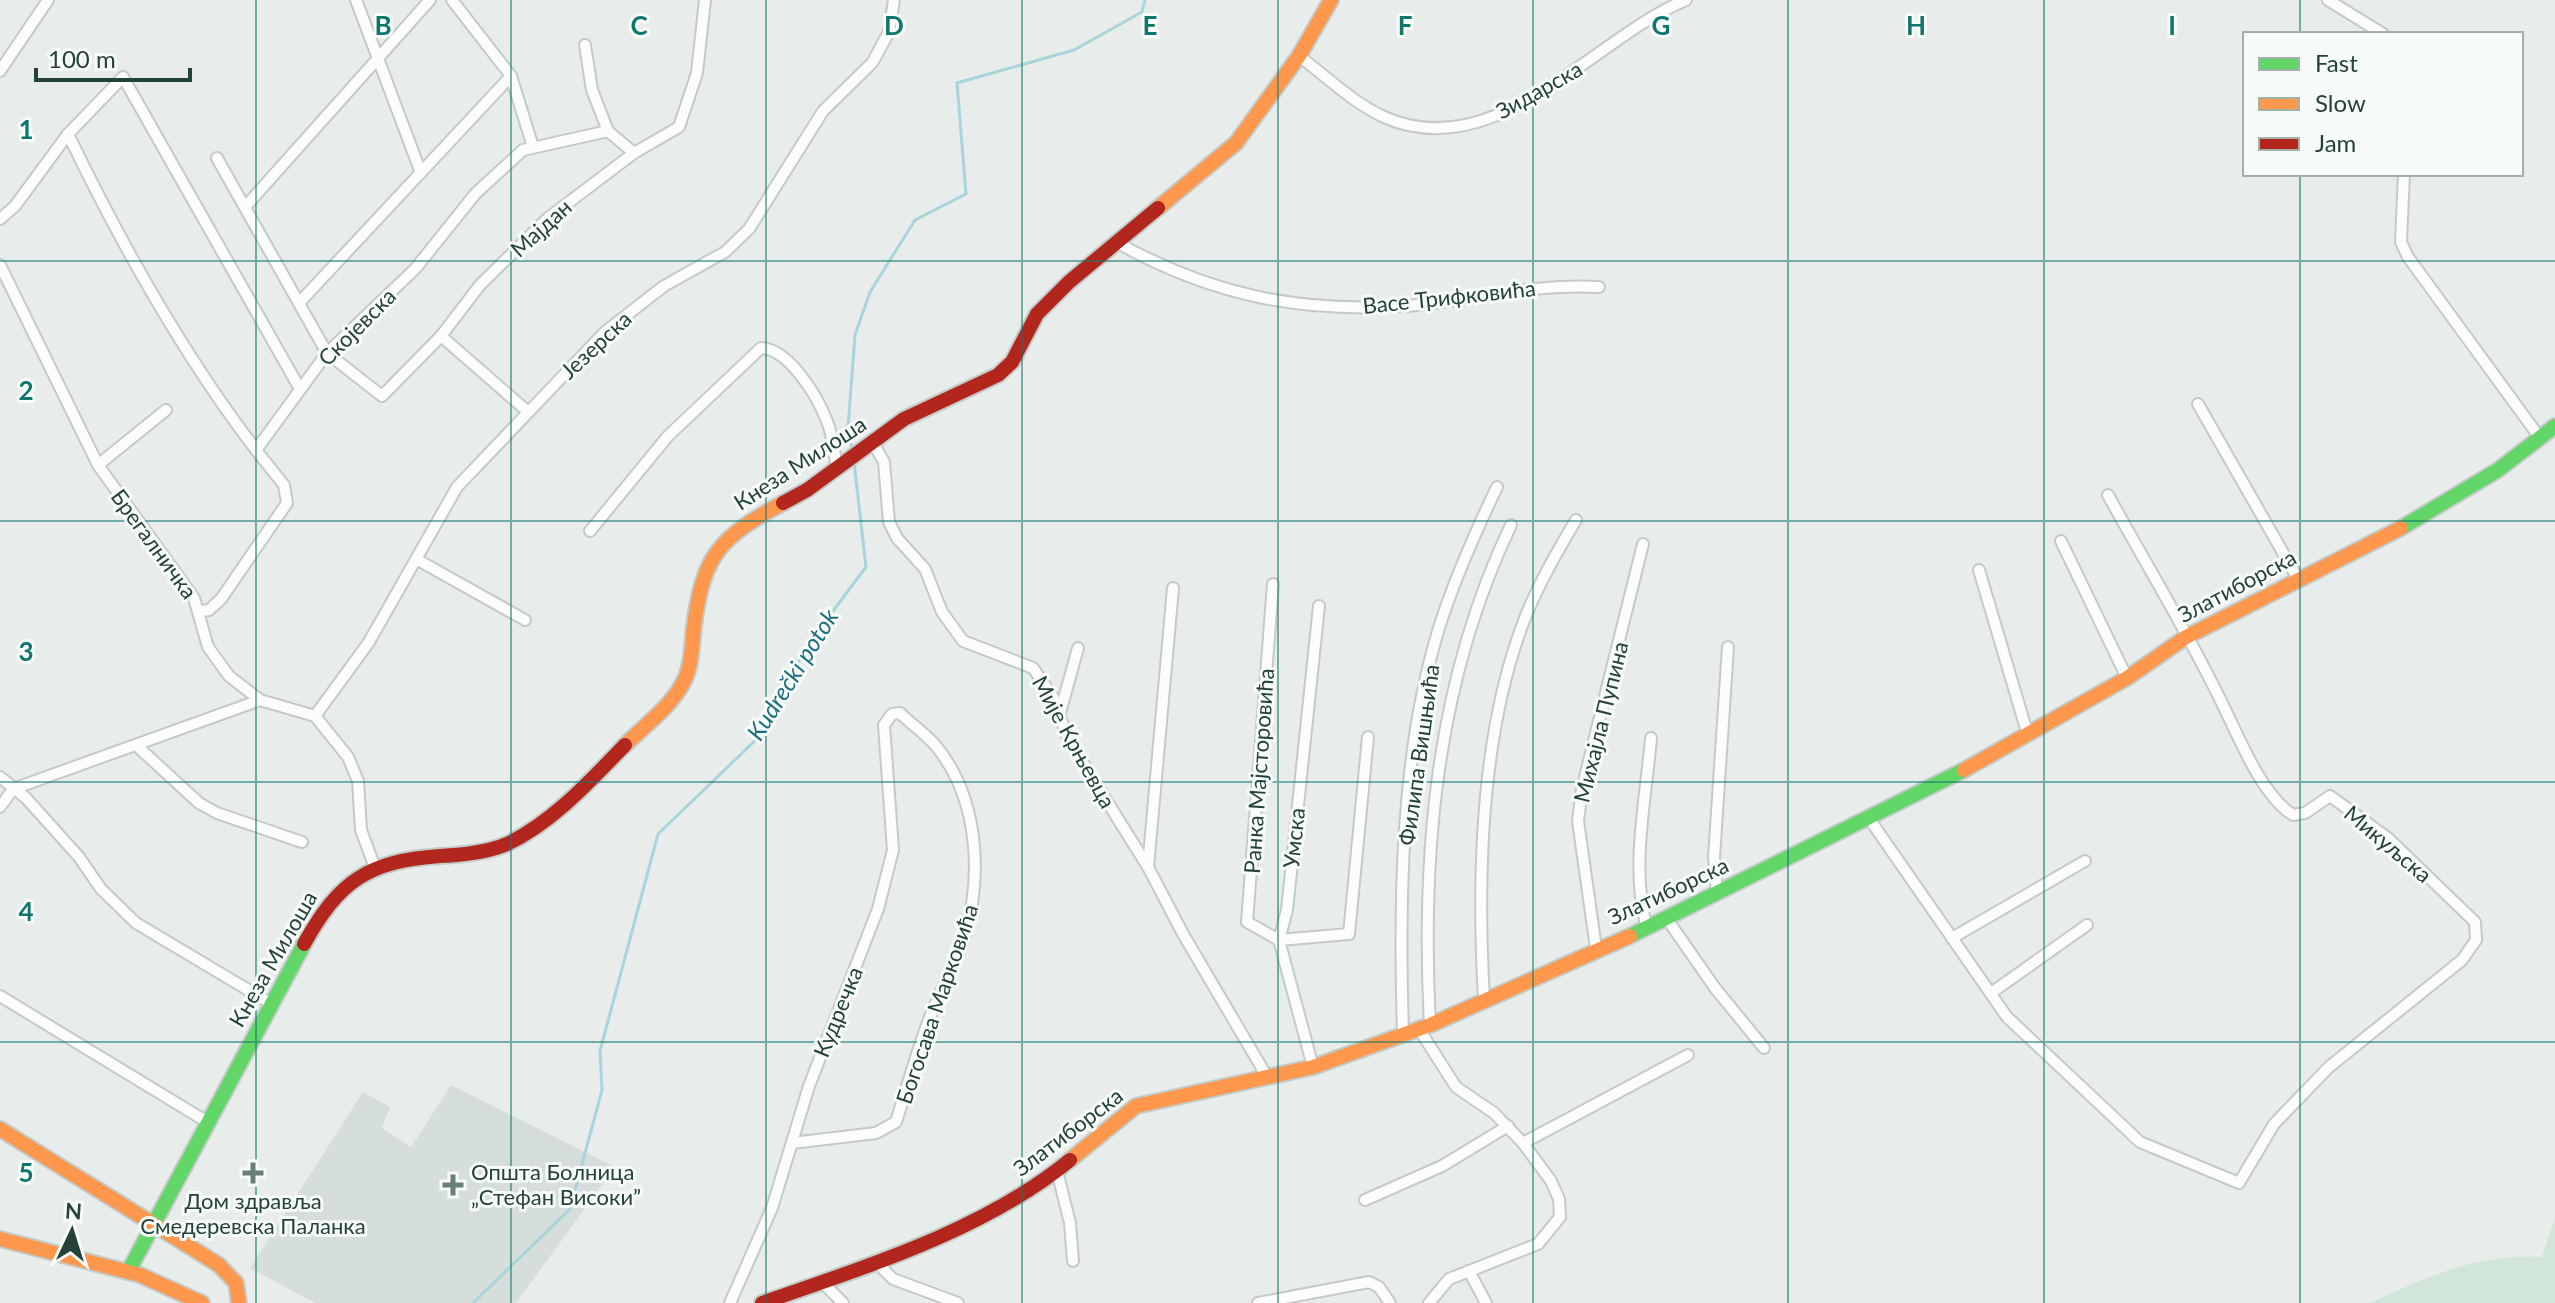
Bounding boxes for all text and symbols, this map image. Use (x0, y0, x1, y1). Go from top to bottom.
text: B (374, 9, 392, 41)
text: C (630, 9, 648, 41)
text: D (884, 9, 904, 41)
text: E (1143, 9, 1157, 41)
text: F (1398, 9, 1412, 41)
text: G (1652, 9, 1670, 41)
text: H (1906, 9, 1926, 41)
text: I (2168, 9, 2176, 41)
scale bar (36, 32, 190, 82)
legend (2243, 32, 2523, 176)
text: 100 m (48, 44, 116, 73)
text: Fast (2315, 48, 2358, 77)
street label: Зидарска (1491, 55, 1587, 124)
text: Slow (2315, 88, 2366, 117)
text: 1 (18, 113, 34, 145)
text: Jam (2315, 128, 2356, 157)
street label: Мајдан (504, 193, 577, 262)
street label: Васе Трифковића (1361, 274, 1537, 319)
street label: Скојевска (312, 282, 401, 371)
street label: Језерска (555, 305, 637, 384)
text: 2 (18, 374, 34, 406)
street label: Кнеза Милоша (728, 410, 871, 515)
street label: Брегалничка (106, 484, 203, 604)
street label: Златиборска (2173, 543, 2300, 628)
water label: Kudrečki potok (740, 603, 844, 745)
text: 3 (18, 635, 34, 667)
street label: Михајла Пупина (1567, 638, 1634, 805)
street label: Филипа Вишњића (1392, 663, 1445, 847)
street label: Ранка Мајсторовића (1238, 667, 1279, 875)
street label: Мије Крњевца (1027, 671, 1122, 813)
street label: Микуљска (2339, 799, 2438, 888)
street label: Умска (1277, 806, 1310, 870)
street label: Златиборска (1603, 851, 1732, 930)
street label: Кнеза Милоша (223, 886, 322, 1031)
text: 4 (18, 895, 34, 927)
street label: Богосава Марковића (890, 900, 983, 1107)
street label: Кудречка (807, 963, 868, 1061)
street label: Златиборска (1008, 1082, 1128, 1182)
text: 5 (18, 1156, 34, 1188)
place label: Општа Болница „Стефан Високи” (471, 1158, 641, 1210)
marker: Дом здравља Смедеревска Паланка (242, 1162, 264, 1184)
marker: Општа Болница „Стефан Високи” (442, 1174, 464, 1196)
place label: Дом здравља Смедеревска Паланка (140, 1187, 366, 1239)
north arrow (32, 1191, 112, 1271)
text: N (64, 1196, 83, 1225)

